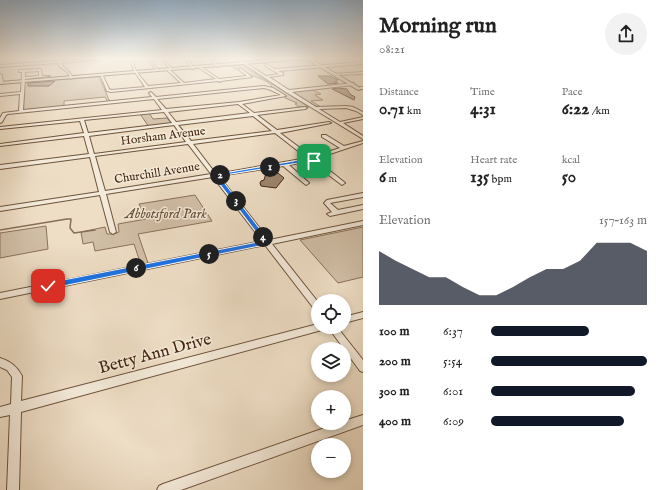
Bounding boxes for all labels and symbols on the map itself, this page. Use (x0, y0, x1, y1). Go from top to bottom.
street label: Horsham Avenue (120, 123, 207, 149)
pin (297, 144, 331, 178)
pin: 1 (260, 157, 280, 177)
street label: Churchill Avenue (113, 159, 201, 187)
pin: 2 (210, 165, 230, 185)
pin: 3 (226, 191, 246, 211)
park label: Abbotsford Park (123, 205, 207, 223)
pin: 4 (253, 227, 273, 247)
pin: 5 (199, 244, 219, 264)
pin: 6 (126, 258, 146, 278)
pin (31, 269, 65, 303)
street label: Betty Ann Drive (96, 329, 214, 379)

